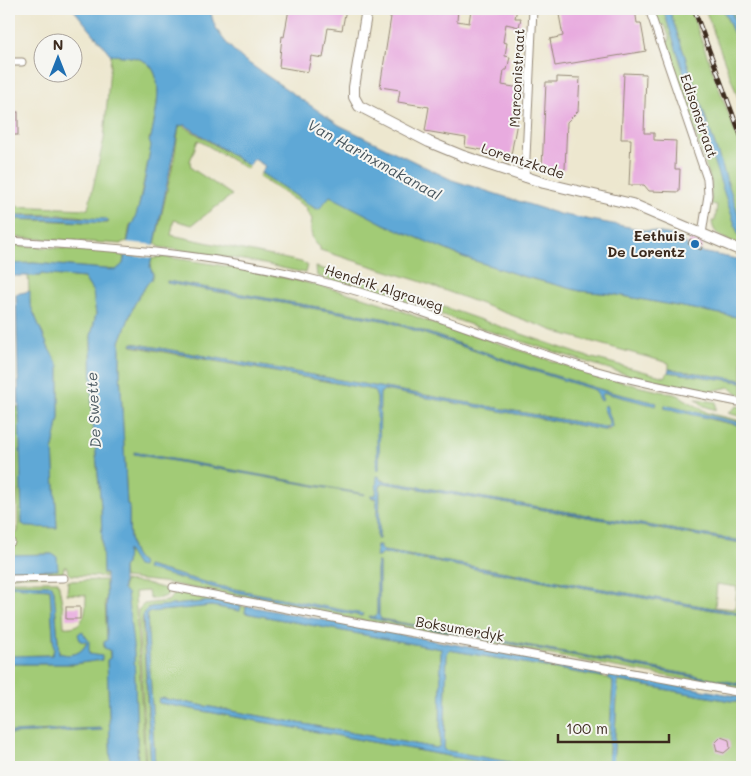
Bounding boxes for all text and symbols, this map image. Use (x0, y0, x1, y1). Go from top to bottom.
street label: Marconistraat (504, 28, 529, 128)
north arrow (32, 32, 82, 82)
text: N (53, 35, 63, 54)
street label: Edisonstraat (676, 71, 723, 160)
water label: Van Harinxmakanaal (304, 114, 445, 204)
street label: Lorentzkade (479, 138, 567, 183)
place label: Eethuis De Lorentz (607, 226, 685, 261)
marker: Eethuis De Lorentz (689, 238, 701, 250)
street label: Hendrik Algraweg (323, 259, 446, 316)
water label: De Swette (81, 371, 105, 449)
street label: Boksumerdyk (414, 611, 506, 646)
scale bar (558, 711, 670, 743)
text: 100 m (566, 718, 608, 738)

